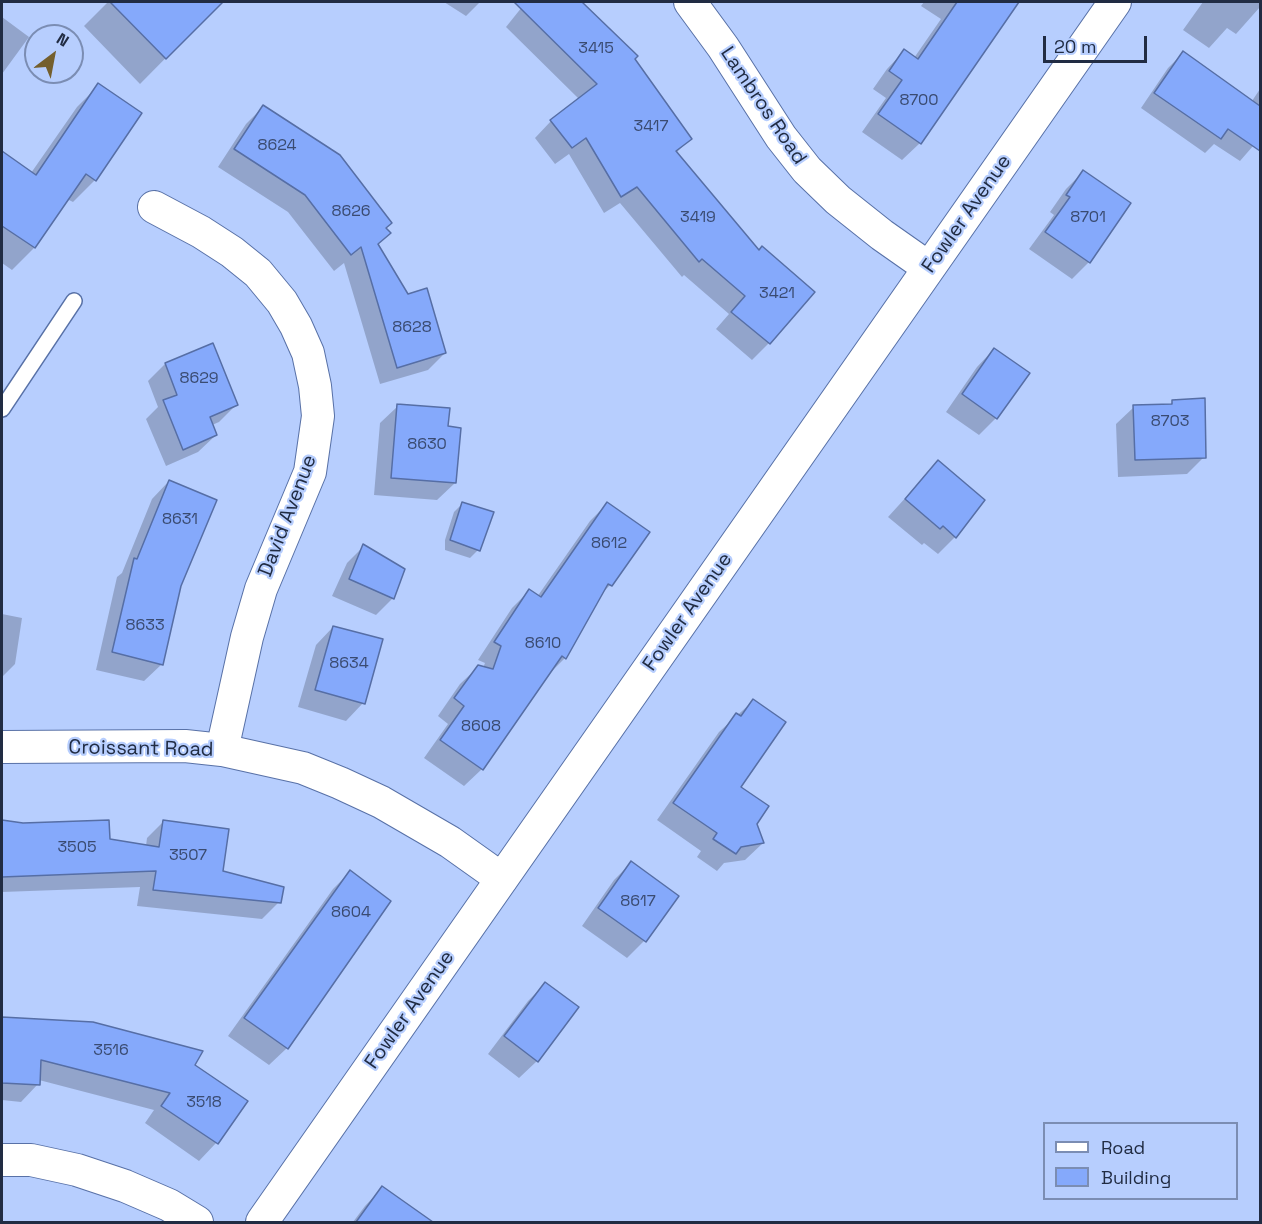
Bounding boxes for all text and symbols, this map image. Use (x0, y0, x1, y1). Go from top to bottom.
north arrow (24, 24, 84, 84)
scale bar (1046, 24, 1150, 62)
text: N (53, 28, 73, 52)
text: 20 m (1054, 35, 1097, 58)
house number: 3415 (578, 39, 614, 59)
street label: Lambros Road (715, 43, 811, 169)
house number: 8700 (899, 91, 939, 111)
house number: 3417 (634, 117, 668, 137)
house number: 8624 (258, 136, 296, 156)
street label: Fowler Avenue (917, 150, 1017, 278)
house number: 8626 (331, 202, 371, 222)
house number: 3419 (680, 208, 716, 228)
house number: 8701 (1070, 208, 1106, 228)
house number: 3421 (759, 284, 795, 304)
house number: 8628 (392, 318, 432, 338)
house number: 8629 (179, 369, 219, 389)
house number: 8703 (1151, 412, 1189, 432)
house number: 8630 (407, 435, 447, 455)
street label: David Avenue (254, 452, 322, 580)
house number: 8631 (162, 510, 198, 530)
house number: 8612 (591, 534, 627, 554)
street label: Fowler Avenue (638, 548, 738, 676)
house number: 8633 (125, 616, 165, 636)
house number: 8610 (525, 634, 561, 654)
house number: 8634 (329, 654, 369, 674)
house number: 8608 (461, 717, 501, 737)
street label: Croissant Road (68, 736, 214, 762)
house number: 3505 (57, 838, 97, 858)
house number: 3507 (169, 846, 207, 866)
house number: 8617 (620, 892, 656, 912)
house number: 8604 (331, 903, 371, 923)
street label: Fowler Avenue (360, 946, 460, 1074)
house number: 3516 (93, 1041, 129, 1061)
house number: 3518 (186, 1093, 222, 1113)
legend (1043, 1122, 1238, 1200)
text: Road (1101, 1136, 1145, 1159)
text: Building (1101, 1166, 1171, 1189)

